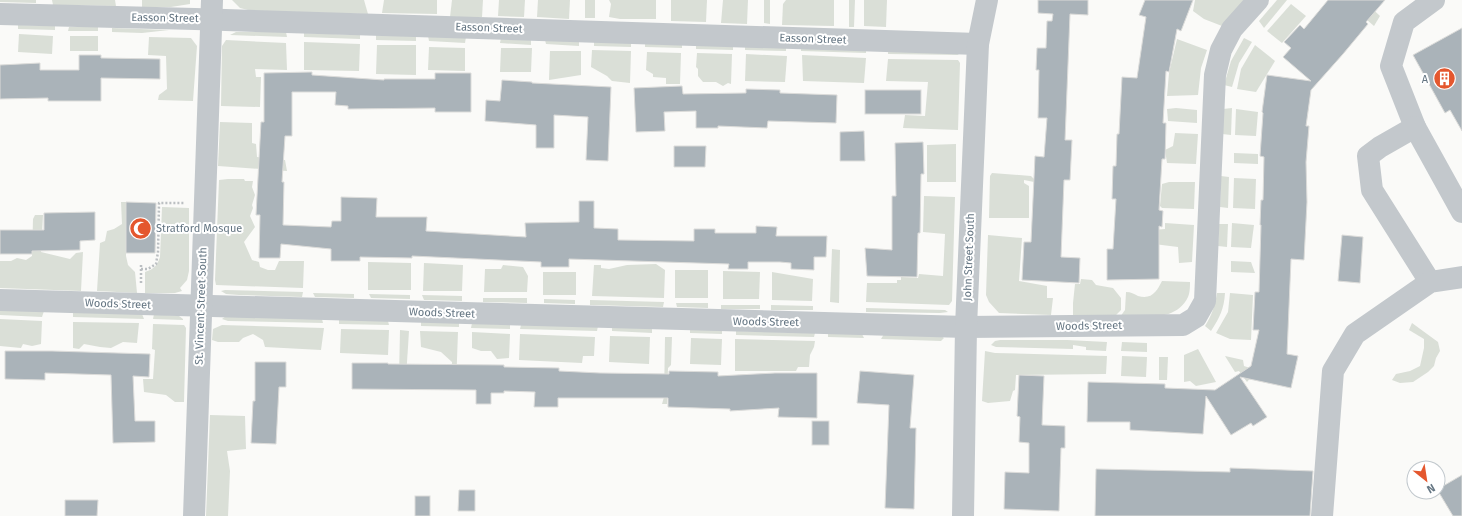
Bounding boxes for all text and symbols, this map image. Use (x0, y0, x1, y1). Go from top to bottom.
street label: Easson Street (131, 11, 199, 25)
street label: Easson Street (455, 20, 523, 36)
street label: Easson Street (779, 31, 847, 47)
building icon: A (1431, 66, 1457, 92)
place label: A (1422, 73, 1429, 86)
street label: John Street South (961, 213, 977, 301)
mosque icon: Stratford Mosque (128, 215, 154, 241)
place label: Stratford Mosque (156, 222, 242, 235)
street label: St. Vincent Street South (192, 247, 210, 365)
street label: Woods Street (85, 296, 151, 312)
street label: Woods Street (409, 305, 475, 321)
street label: Woods Street (733, 315, 799, 329)
street label: Woods Street (1056, 319, 1122, 333)
north arrow (1406, 460, 1446, 500)
text: N (1424, 481, 1437, 496)

